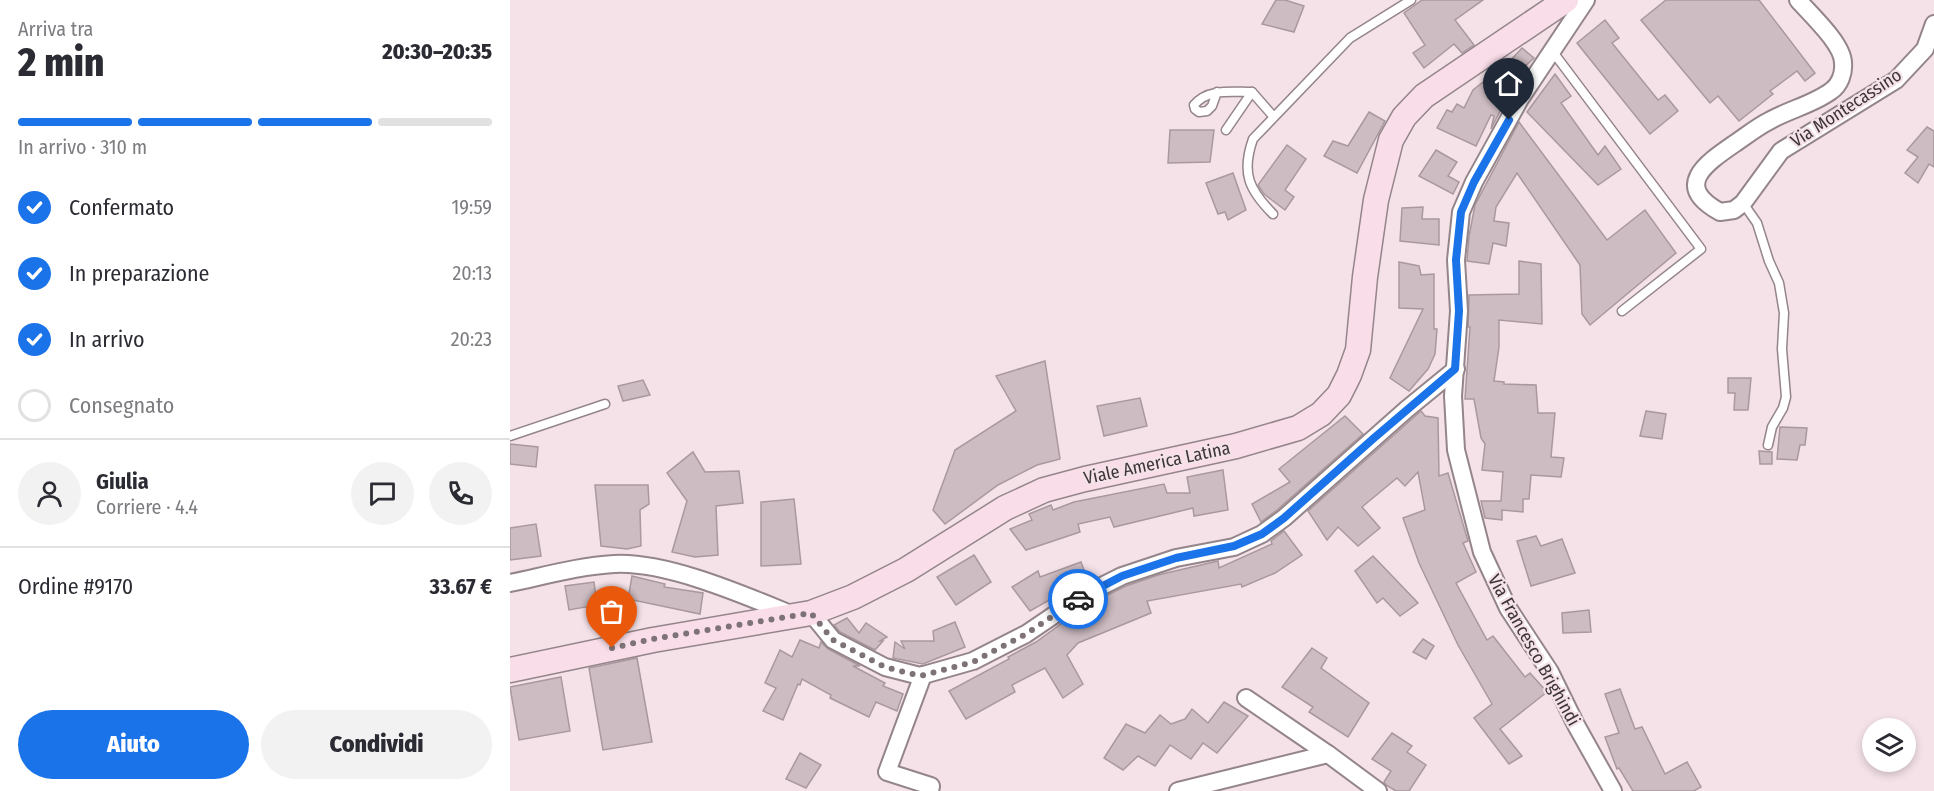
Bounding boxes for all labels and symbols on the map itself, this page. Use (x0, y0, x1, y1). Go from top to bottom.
pin (1483, 58, 1534, 120)
street label: Via Montecassino (1786, 64, 1906, 152)
street label: Viale America Latina (1082, 437, 1232, 489)
courier (1048, 569, 1108, 629)
street label: Via Francesco Brighindi (1483, 570, 1585, 730)
pin (586, 586, 637, 648)

